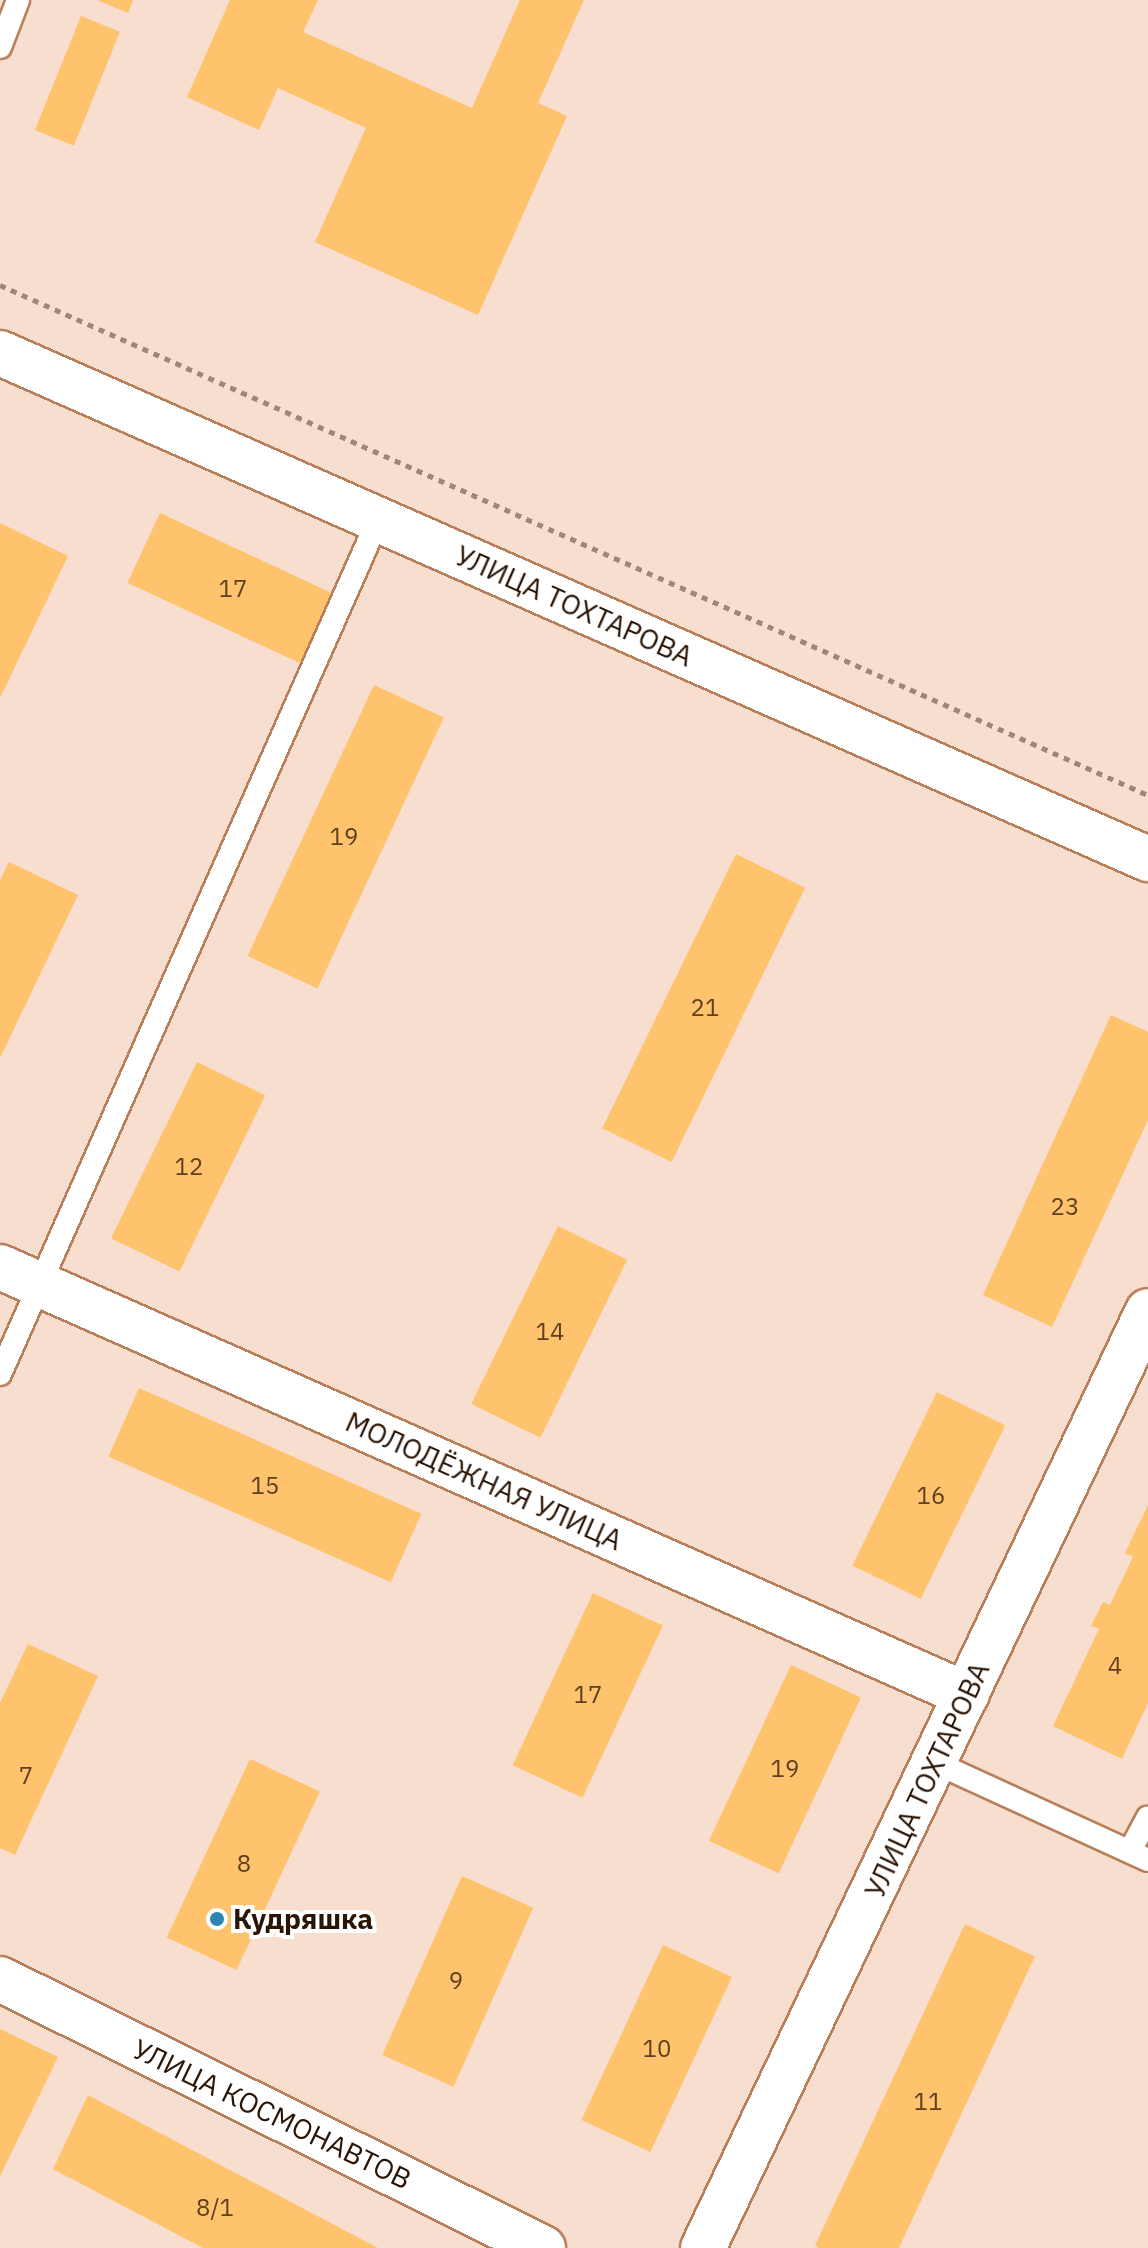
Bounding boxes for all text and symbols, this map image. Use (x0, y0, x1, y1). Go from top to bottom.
street label: УЛИЦА ТОХТАРОВА (450, 539, 698, 673)
house number: 17 (219, 575, 247, 603)
house number: 19 (330, 823, 358, 851)
house number: 21 (691, 994, 719, 1022)
house number: 12 (175, 1153, 203, 1181)
house number: 23 (1051, 1193, 1079, 1221)
house number: 14 (536, 1318, 564, 1346)
street label: МОЛОДЁЖНАЯ УЛИЦА (340, 1405, 628, 1557)
house number: 15 (251, 1472, 279, 1500)
house number: 16 (917, 1482, 945, 1510)
house number: 4 (1108, 1652, 1122, 1680)
street label: УЛИЦА ТОХТАРОВА (858, 1657, 996, 1903)
house number: 17 (574, 1681, 602, 1709)
house number: 19 (771, 1755, 799, 1783)
house number: 7 (19, 1762, 33, 1790)
house number: 8 (237, 1850, 251, 1878)
place label: Кудряшка (233, 1902, 373, 1936)
marker: Кудряшка (208, 1910, 226, 1928)
house number: 9 (449, 1967, 463, 1995)
street label: УЛИЦА КОСМОНАВТОВ (127, 2032, 417, 2196)
house number: 10 (643, 2035, 671, 2063)
house number: 11 (914, 2088, 942, 2116)
house number: 8/1 (196, 2194, 234, 2222)

